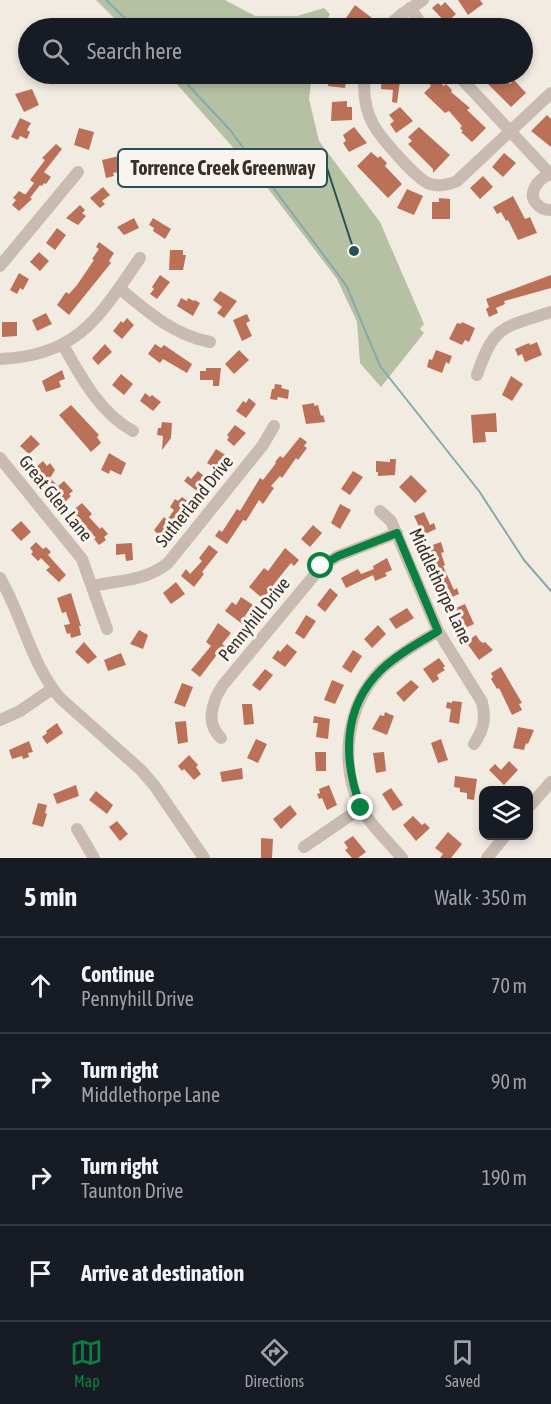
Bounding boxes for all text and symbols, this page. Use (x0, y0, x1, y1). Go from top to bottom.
search box (18, 18, 533, 84)
icon: search (39, 35, 72, 68)
text: Search here (87, 38, 182, 64)
callout: Torrence Creek Greenway (118, 149, 327, 187)
text: Torrence Creek Greenway (131, 156, 316, 179)
street label: Great Glen Lane (15, 451, 97, 545)
street label: Sutherland Drive (151, 451, 237, 551)
street label: Middlethorpe Lane (405, 525, 477, 647)
route start (307, 552, 333, 578)
street label: Pennyhill Drive (214, 573, 294, 665)
map controls (479, 786, 533, 840)
button: layers (479, 786, 533, 840)
route end (347, 794, 373, 820)
text: 5 min (24, 882, 77, 912)
text: Walk · 350 m (435, 886, 527, 909)
text: Continue (81, 961, 155, 987)
icon: ahead (24, 969, 57, 1002)
text: 70 m (491, 974, 527, 997)
text: Pennyhill Drive (81, 987, 194, 1010)
text: Turn right (81, 1057, 158, 1083)
icon: right (24, 1065, 57, 1098)
text: 90 m (491, 1070, 527, 1093)
text: Middlethorpe Lane (81, 1083, 220, 1106)
text: Turn right (81, 1153, 158, 1179)
icon: right (24, 1161, 57, 1194)
text: 190 m (482, 1166, 527, 1189)
text: Taunton Drive (81, 1179, 183, 1202)
icon: arrive (24, 1257, 57, 1290)
text: Arrive at destination (81, 1260, 244, 1286)
tab: Map (70, 1336, 103, 1390)
tab: Directions (244, 1336, 304, 1390)
tab: Saved (445, 1336, 480, 1390)

